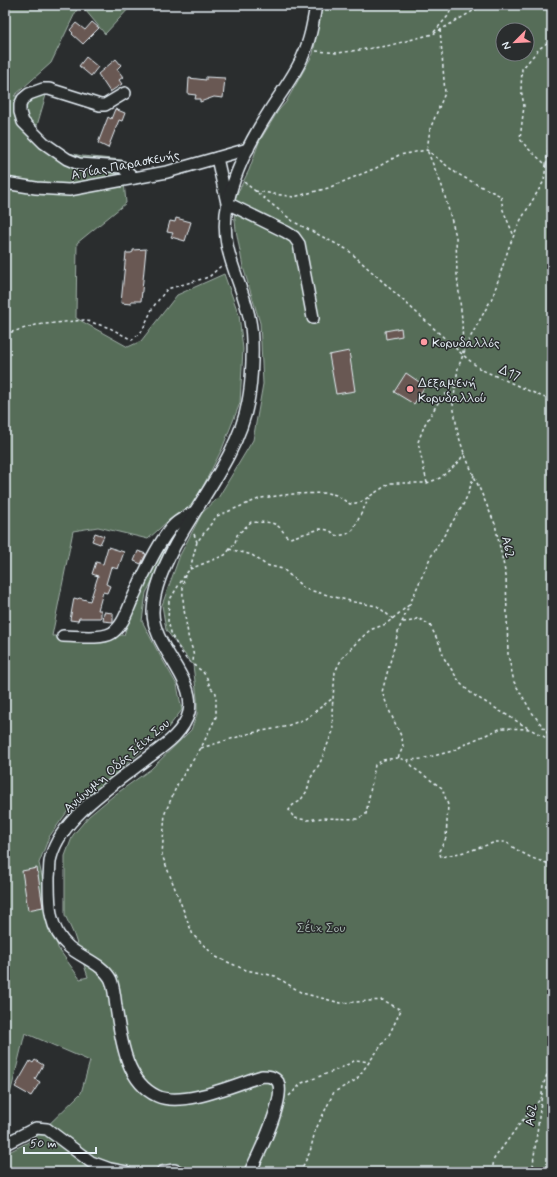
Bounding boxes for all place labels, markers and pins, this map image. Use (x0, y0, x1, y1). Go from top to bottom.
place label: Κορυδαλλός (432, 335, 500, 352)
marker: Κορυδαλλός (419, 337, 429, 347)
place label: Δεξαμενή Κορυδαλλού (418, 375, 487, 407)
marker: Δεξαμενή Κορυδαλλού (405, 384, 415, 394)

